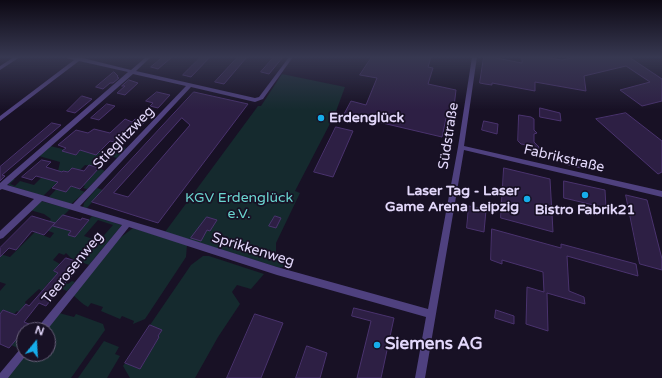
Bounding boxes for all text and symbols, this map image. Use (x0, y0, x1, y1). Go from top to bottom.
street label: Südstraße (435, 101, 463, 171)
street label: Stieglitzweg (90, 103, 158, 173)
place label: Erdenglück (329, 110, 404, 126)
marker: Erdenglück (316, 113, 326, 123)
street label: Fabrikstraße (522, 142, 606, 176)
place label: Laser Tag - Laser Game Arena Leipzig (385, 183, 519, 216)
park label: KGV Erdenglück e.V. (185, 190, 293, 222)
marker: Bistro Fabrik21 (580, 190, 590, 200)
marker: Laser Tag - Laser Game Arena Leipzig (522, 194, 532, 204)
place label: Bistro Fabrik21 (535, 202, 635, 218)
street label: Teerosenweg (39, 229, 107, 307)
street label: Sprikkenweg (210, 229, 296, 271)
north arrow (16, 322, 56, 362)
text: N (33, 324, 46, 339)
place label: Siemens AG (385, 335, 483, 355)
marker: Siemens AG (372, 340, 382, 350)

